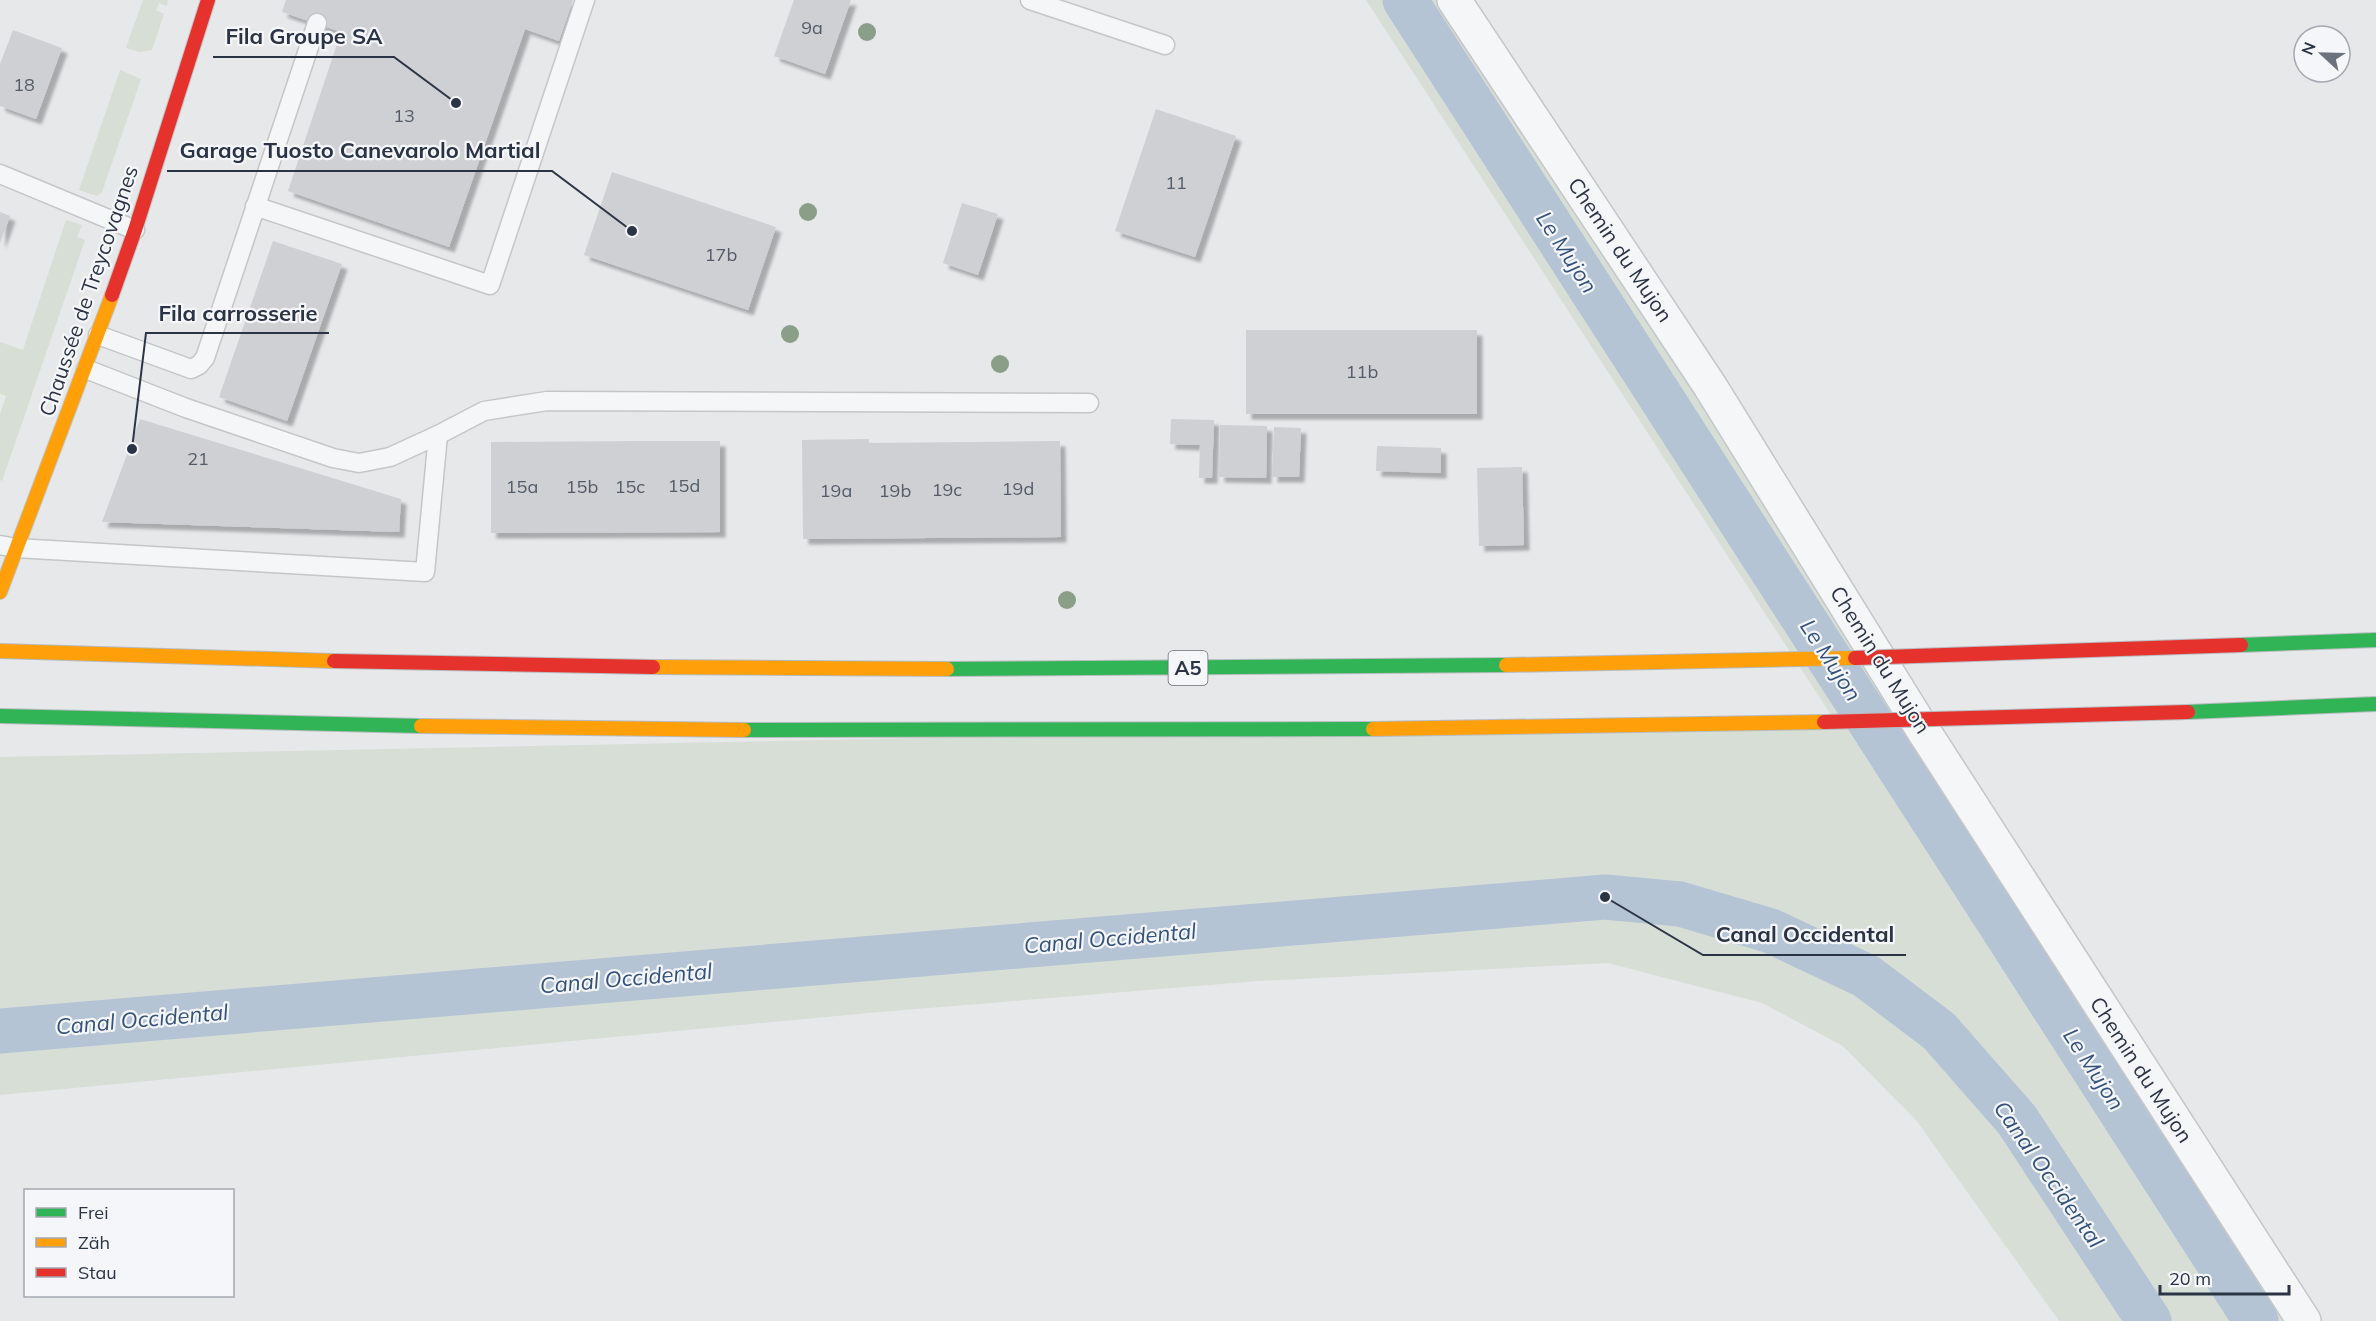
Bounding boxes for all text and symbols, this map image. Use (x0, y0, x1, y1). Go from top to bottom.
house number: 9a (801, 16, 823, 39)
callout: Fila Groupe SA (213, 17, 394, 57)
text: Fila Groupe SA (226, 22, 383, 50)
north arrow (2292, 24, 2352, 84)
text: N (2297, 39, 2320, 58)
house number: 18 (13, 73, 35, 96)
house number: 13 (393, 104, 415, 127)
callout: Garage Tuosto Canevarolo Martial (167, 131, 552, 171)
text: Garage Tuosto Canevarolo Martial (180, 136, 540, 164)
street label: Chaussée de Treycovagnes (33, 162, 143, 419)
house number: 11 (1165, 171, 1187, 194)
street label: Chemin du Mujon (1563, 172, 1679, 327)
water label: Le Mujon (1530, 206, 1604, 298)
house number: 17b (705, 243, 737, 266)
callout: Fila carrosserie (146, 293, 329, 333)
text: Fila carrosserie (158, 299, 318, 327)
house number: 11b (1346, 360, 1378, 383)
house number: 21 (187, 447, 209, 470)
house number: 15d (668, 474, 700, 497)
house number: 15a (506, 475, 538, 498)
house number: 15b (566, 475, 598, 498)
house number: 15c (615, 475, 645, 498)
house number: 19d (1002, 477, 1034, 500)
house number: 19c (932, 478, 962, 501)
house number: 19a (820, 479, 852, 502)
house number: 19b (879, 479, 911, 502)
street label: Chemin du Mujon (1825, 581, 1937, 738)
water label: Le Mujon (1794, 614, 1868, 706)
road number: A5 (1168, 651, 1208, 685)
callout: Canal Occidental (1703, 915, 1906, 955)
water label: Canal Occidental (1023, 916, 1198, 959)
text: Canal Occidental (1716, 920, 1894, 948)
water label: Canal Occidental (539, 956, 714, 999)
street label: Chemin du Mujon (2085, 992, 2199, 1147)
water label: Canal Occidental (55, 997, 230, 1040)
water label: Le Mujon (2057, 1023, 2131, 1115)
water label: Canal Occidental (1988, 1095, 2111, 1253)
legend (24, 1189, 234, 1297)
text: Frei (78, 1201, 108, 1224)
text: Zäh (78, 1231, 110, 1254)
scale bar (2160, 1258, 2289, 1296)
text: Stau (78, 1261, 117, 1284)
text: 20 m (2169, 1267, 2211, 1290)

